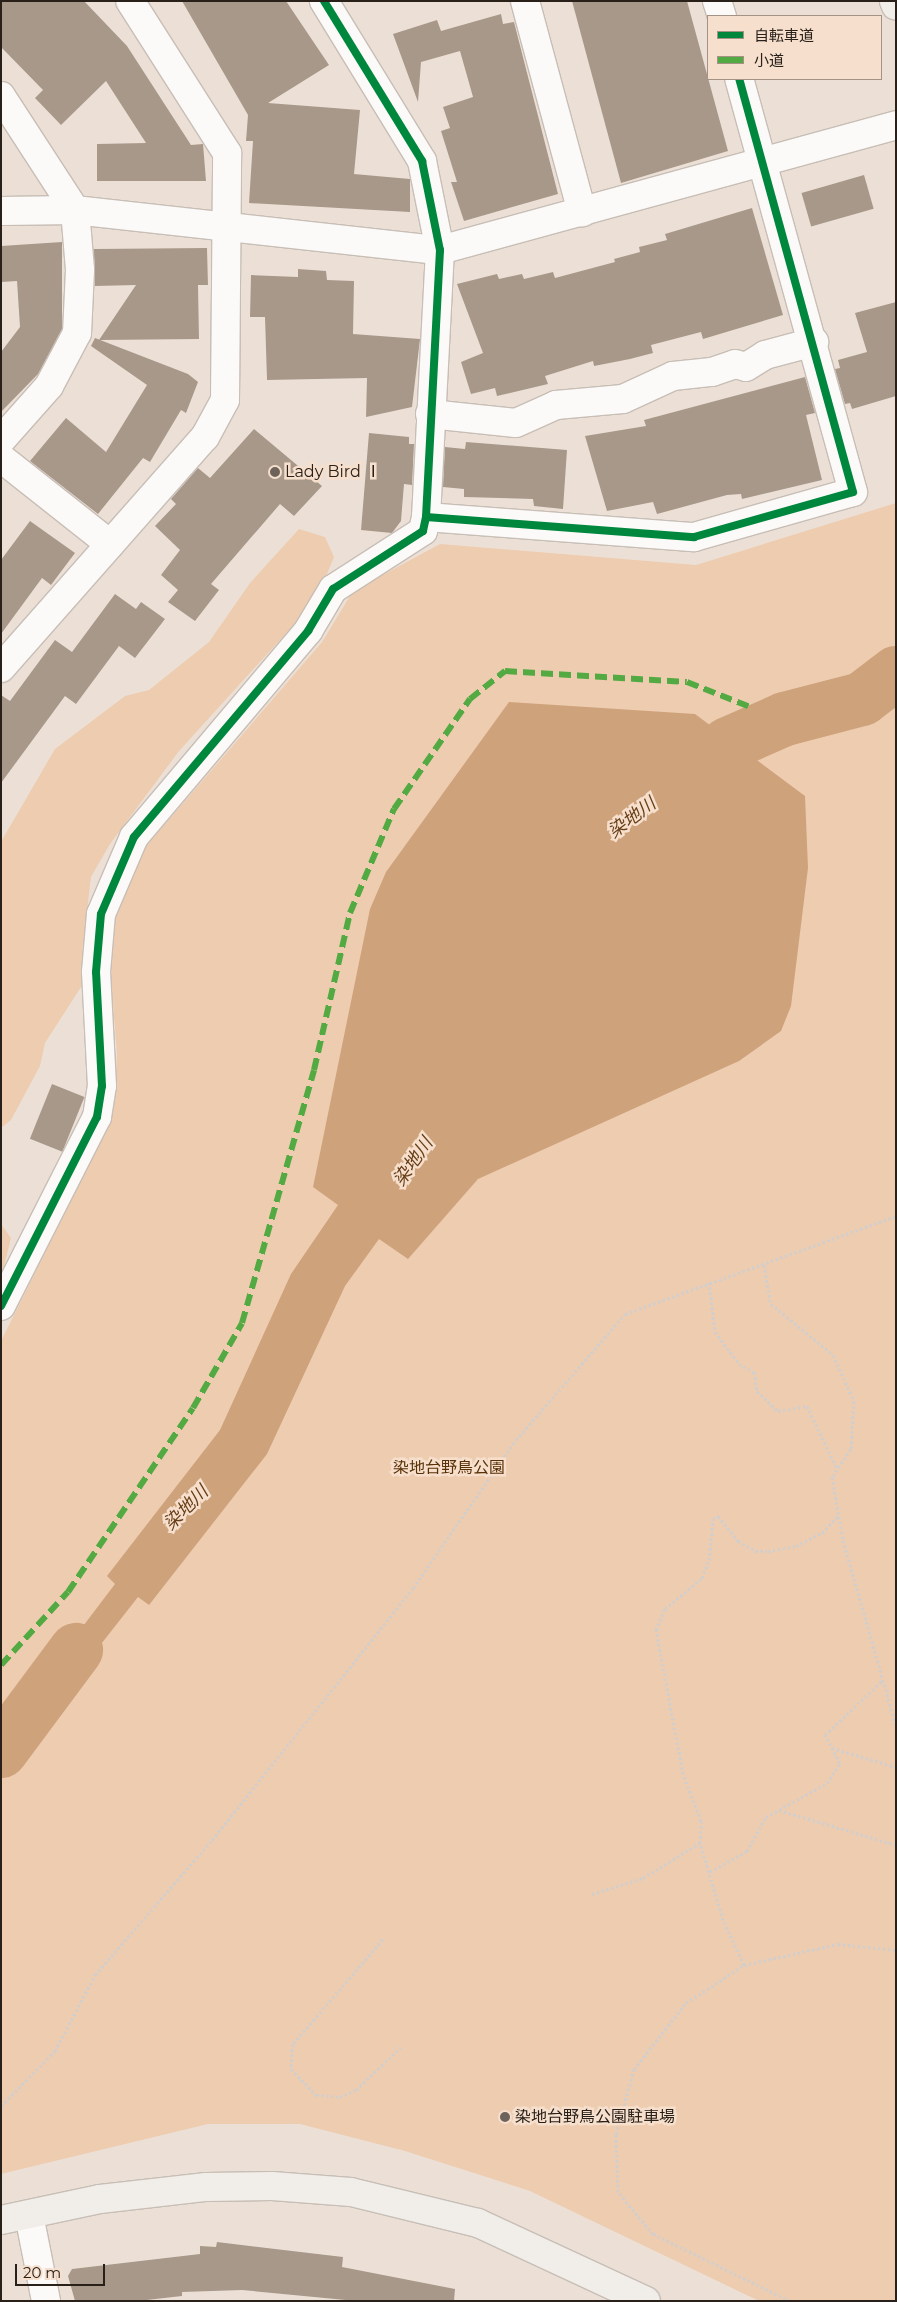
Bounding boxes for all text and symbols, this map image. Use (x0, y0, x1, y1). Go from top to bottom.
legend (707, 15, 882, 80)
text: 自転車道 (754, 26, 814, 45)
text: 小道 (754, 51, 784, 70)
place label: Lady Bird Ⅰ (285, 462, 381, 482)
marker: Lady Bird Ⅰ (269, 466, 281, 478)
water label: 染地川 (604, 793, 660, 843)
water label: 染地川 (389, 1134, 437, 1190)
park label: 染地台野鳥公園 (393, 1458, 505, 1478)
water label: 染地川 (159, 1481, 213, 1535)
place label: 染地台野鳥公園駐車場 (515, 2107, 675, 2127)
marker: 染地台野鳥公園駐車場 (499, 2111, 511, 2123)
scale bar (18, 2254, 108, 2286)
text: 20 m (23, 2263, 61, 2282)

